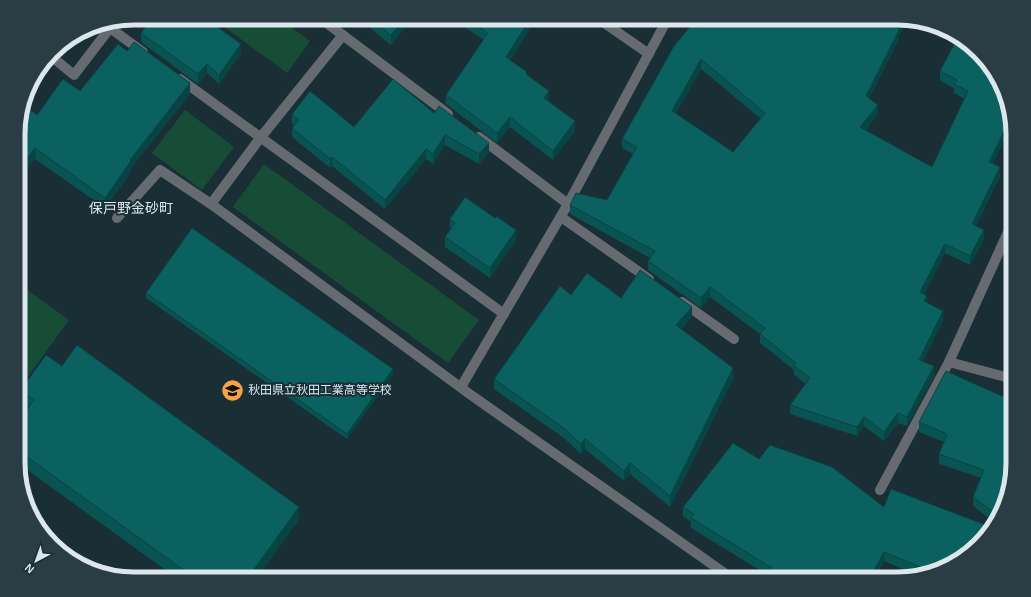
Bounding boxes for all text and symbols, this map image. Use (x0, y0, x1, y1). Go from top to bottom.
district label: 保戸野金砂町 (89, 200, 173, 216)
school or university icon: 秋田県立秋田工業高等学校 (220, 377, 246, 403)
place label: 秋田県立秋田工業高等学校 (248, 383, 392, 397)
north arrow (16, 541, 56, 581)
text: N (22, 561, 36, 576)

